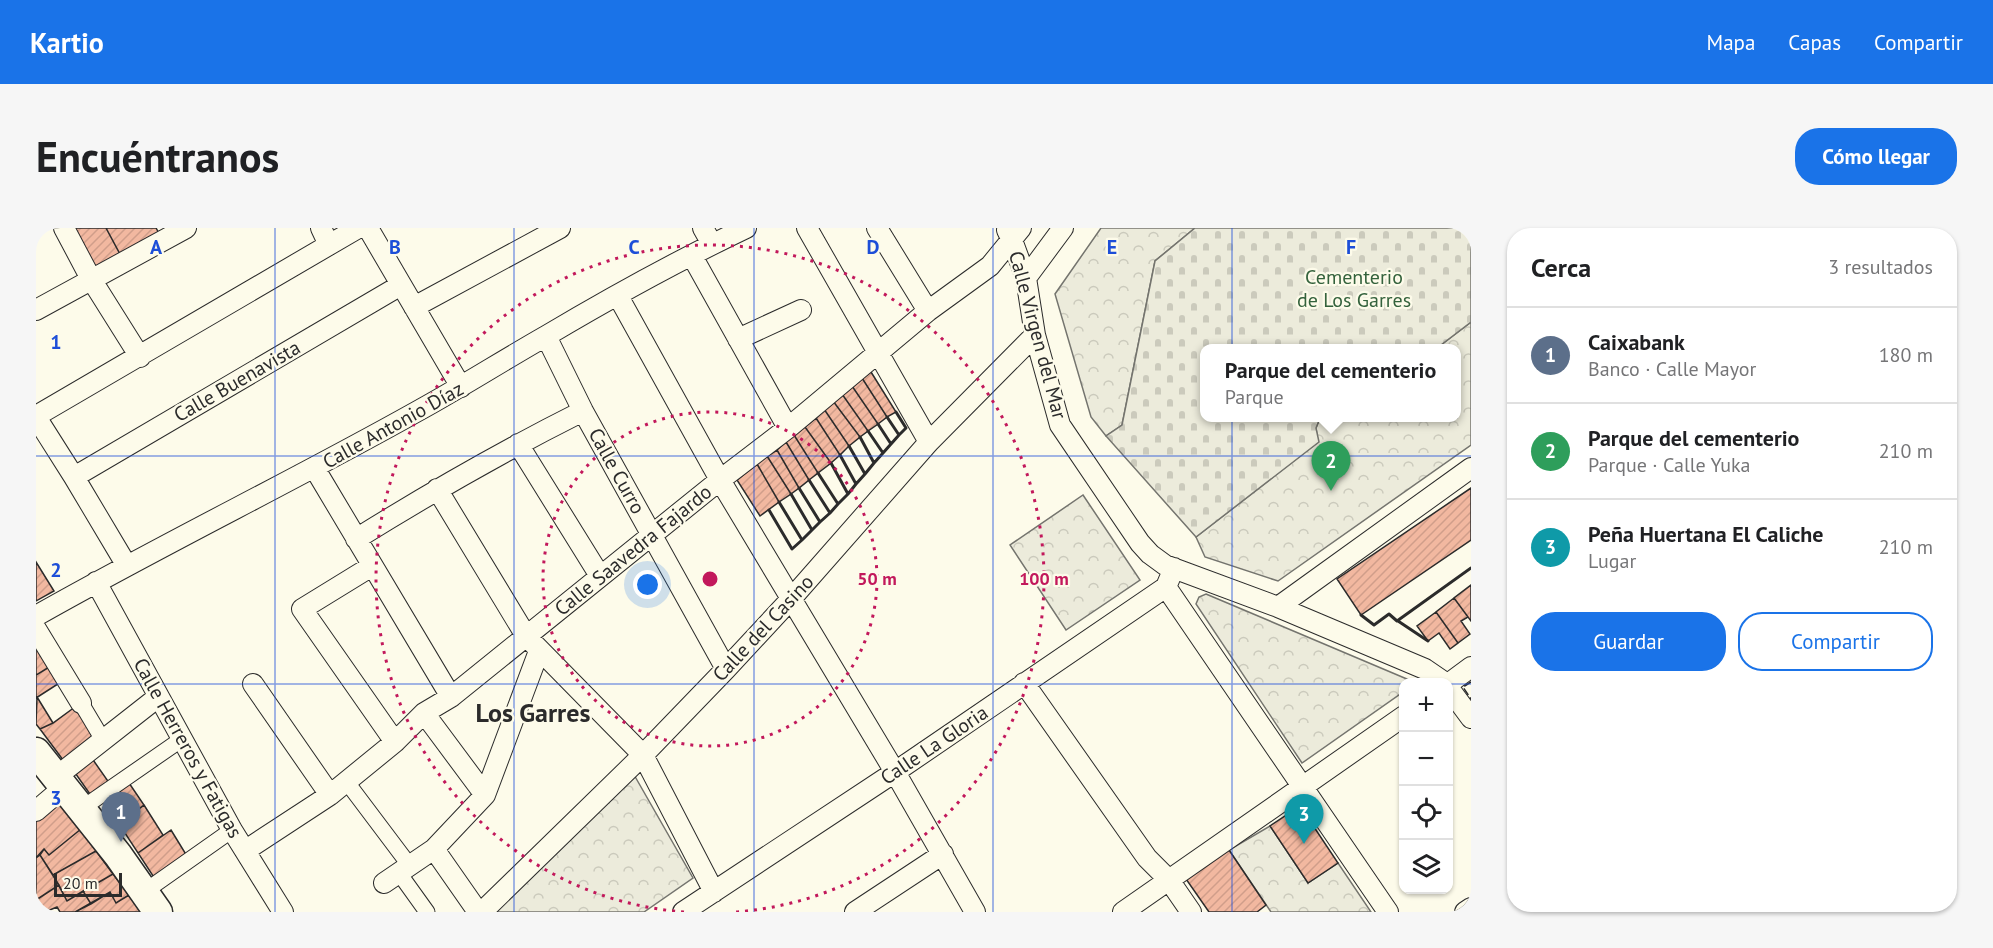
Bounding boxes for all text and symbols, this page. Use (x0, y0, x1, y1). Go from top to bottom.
text: Kartio (30, 24, 104, 61)
text: Mapa (1707, 29, 1755, 56)
text: Capas (1788, 29, 1841, 56)
text: Compartir (1874, 29, 1963, 56)
button: Cómo llegar (1795, 128, 1957, 185)
text: Encuéntranos (36, 129, 279, 184)
text: A (150, 234, 163, 260)
text: B (389, 234, 401, 260)
text: C (628, 234, 640, 260)
text: D (867, 234, 880, 260)
text: E (1107, 234, 1117, 260)
text: F (1346, 234, 1356, 260)
street label: Calle Virgen del Mar (1003, 248, 1073, 422)
text: Cerca (1531, 251, 1591, 284)
text: 3 resultados (1828, 254, 1933, 280)
park label: Cementerio de Los Garres (1297, 264, 1411, 313)
text: Caixabank (1588, 328, 1685, 356)
text: 1 (50, 329, 62, 355)
street label: Calle Buenavista (169, 334, 305, 428)
text: 1 (1545, 342, 1556, 368)
text: 180 m (1879, 342, 1933, 368)
popup (1200, 344, 1461, 422)
text: Parque del cementerio (1225, 356, 1436, 384)
text: Banco · Calle Mayor (1588, 356, 1756, 382)
street label: Calle Antonio Díaz (318, 376, 468, 474)
text: Parque (1225, 384, 1284, 410)
street label: Calle Curro (583, 423, 651, 519)
text: Parque del cementerio (1588, 424, 1799, 452)
text: 2 (1545, 438, 1556, 464)
text: 210 m (1879, 438, 1933, 464)
pin: 2 (1312, 442, 1350, 491)
text: Parque · Calle Yuka (1588, 452, 1750, 478)
street label: Calle Saavedra Fajardo (549, 479, 717, 621)
text: Peña Huertana El Caliche (1588, 520, 1824, 548)
text: 3 (1545, 534, 1556, 560)
text: 210 m (1879, 534, 1933, 560)
text: Lugar (1588, 548, 1636, 574)
text: 2 (50, 557, 62, 583)
text: 50 m (857, 567, 897, 590)
text: 100 m (1019, 567, 1069, 590)
centre of rings (700, 569, 720, 589)
street label: Calle del Casino (707, 569, 819, 687)
your location (633, 570, 662, 599)
button: Guardar (1531, 612, 1726, 671)
button: Compartir (1738, 612, 1933, 671)
street label: Calle Herreros y Fatigas (128, 653, 248, 843)
map controls (1399, 678, 1453, 894)
button: + (1399, 678, 1453, 732)
district label: Los Garres (476, 696, 590, 729)
street label: Calle La Gloria (875, 699, 993, 791)
button: − (1399, 732, 1453, 786)
text: 3 (50, 785, 62, 811)
button: locate (1399, 786, 1453, 840)
pin: 1 (102, 792, 140, 842)
pin: 3 (1284, 794, 1324, 844)
button: layers (1399, 840, 1453, 894)
scale bar (54, 870, 122, 898)
text: 20 m (63, 873, 98, 893)

